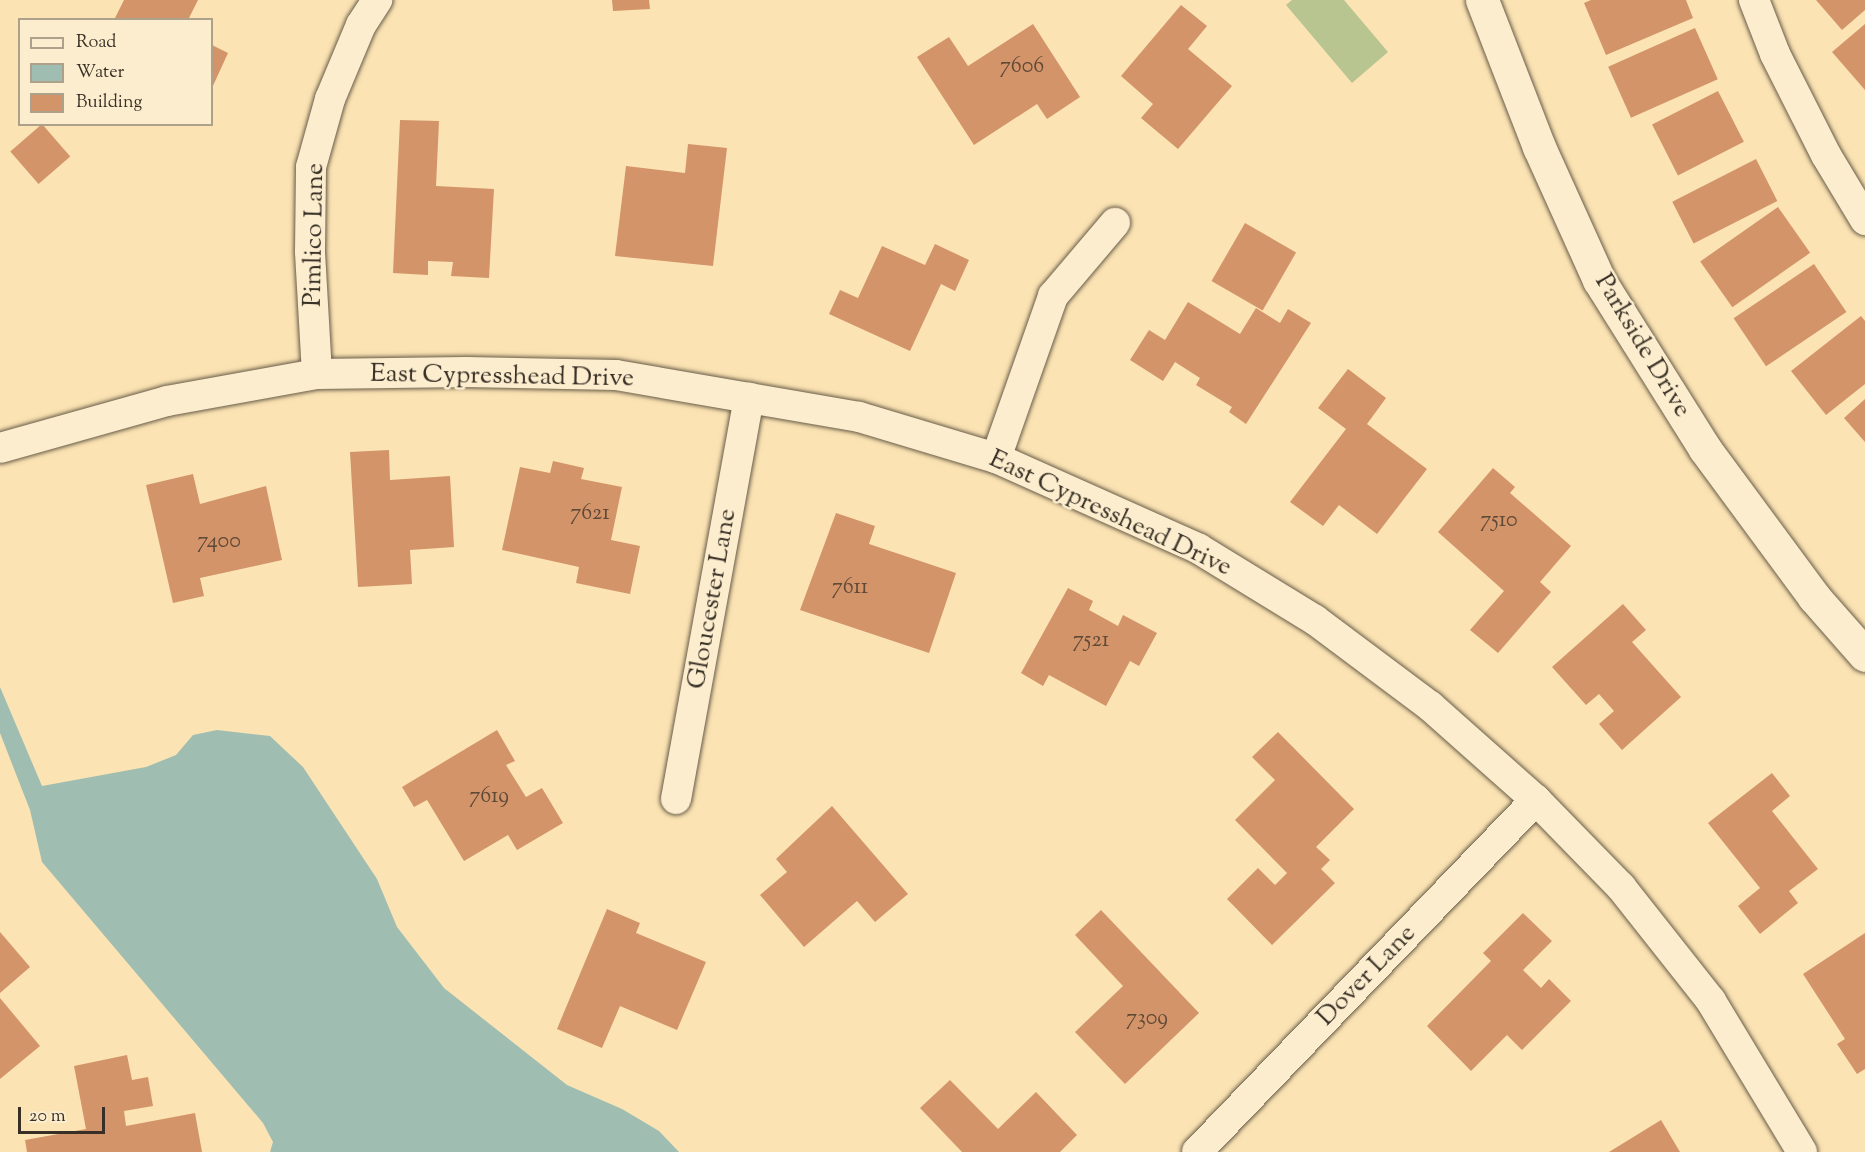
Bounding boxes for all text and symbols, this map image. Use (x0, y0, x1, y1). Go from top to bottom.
legend (18, 18, 213, 126)
text: Road (76, 30, 116, 56)
house number: 7606 (1000, 55, 1044, 81)
text: Water (76, 60, 124, 86)
text: Building (76, 90, 142, 116)
street label: Pimlico Lane (298, 163, 332, 307)
street label: Parkside Drive (1587, 269, 1697, 423)
street label: East Cypresshead Drive (370, 359, 634, 395)
street label: East Cypresshead Drive (984, 444, 1236, 584)
house number: 7621 (570, 502, 610, 528)
street label: Gloucester Lane (682, 506, 744, 692)
house number: 7510 (1480, 509, 1518, 535)
house number: 7400 (197, 530, 241, 556)
house number: 7611 (832, 576, 868, 602)
house number: 7521 (1073, 629, 1109, 655)
house number: 7619 (469, 785, 509, 811)
street label: Dover Lane (1311, 919, 1423, 1033)
house number: 7309 (1126, 1007, 1168, 1033)
scale bar (21, 1095, 108, 1133)
text: 20 m (29, 1104, 66, 1130)

